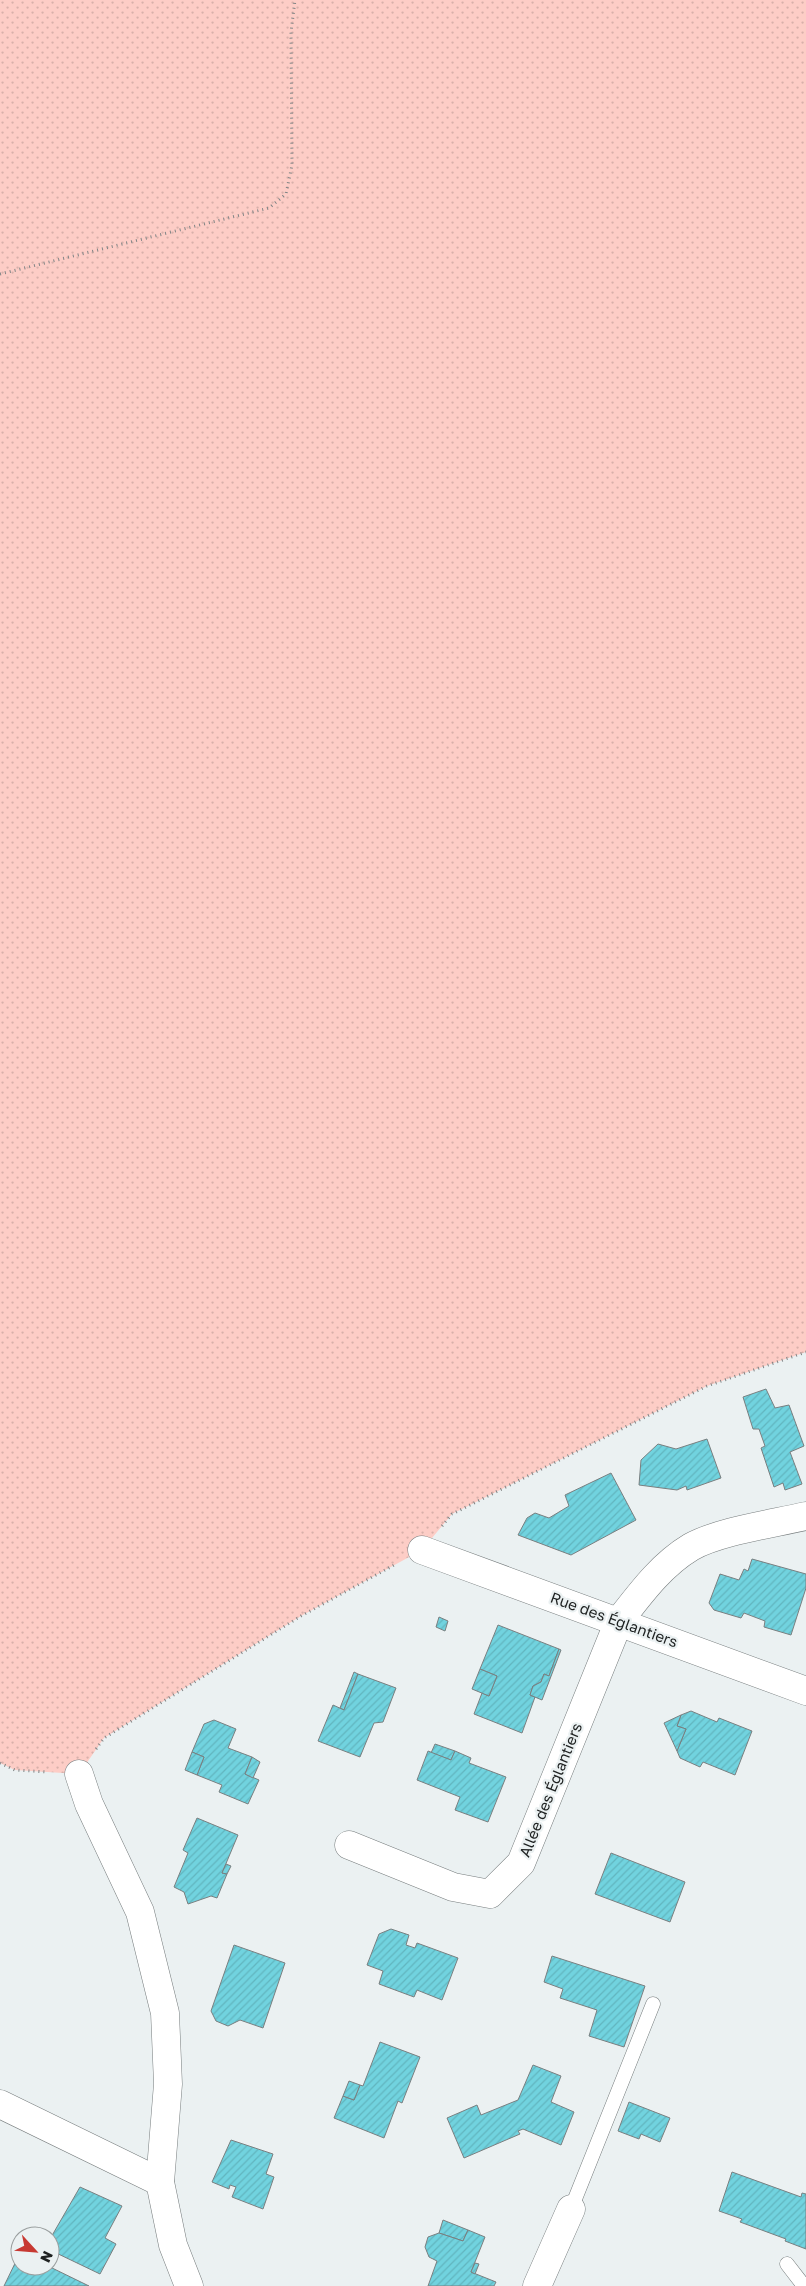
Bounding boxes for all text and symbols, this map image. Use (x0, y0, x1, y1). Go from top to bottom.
street label: Rue des Églantiers (548, 1588, 680, 1650)
street label: Allée des Églantiers (515, 1720, 585, 1859)
north arrow (10, 2226, 60, 2276)
text: N (37, 2248, 57, 2265)

